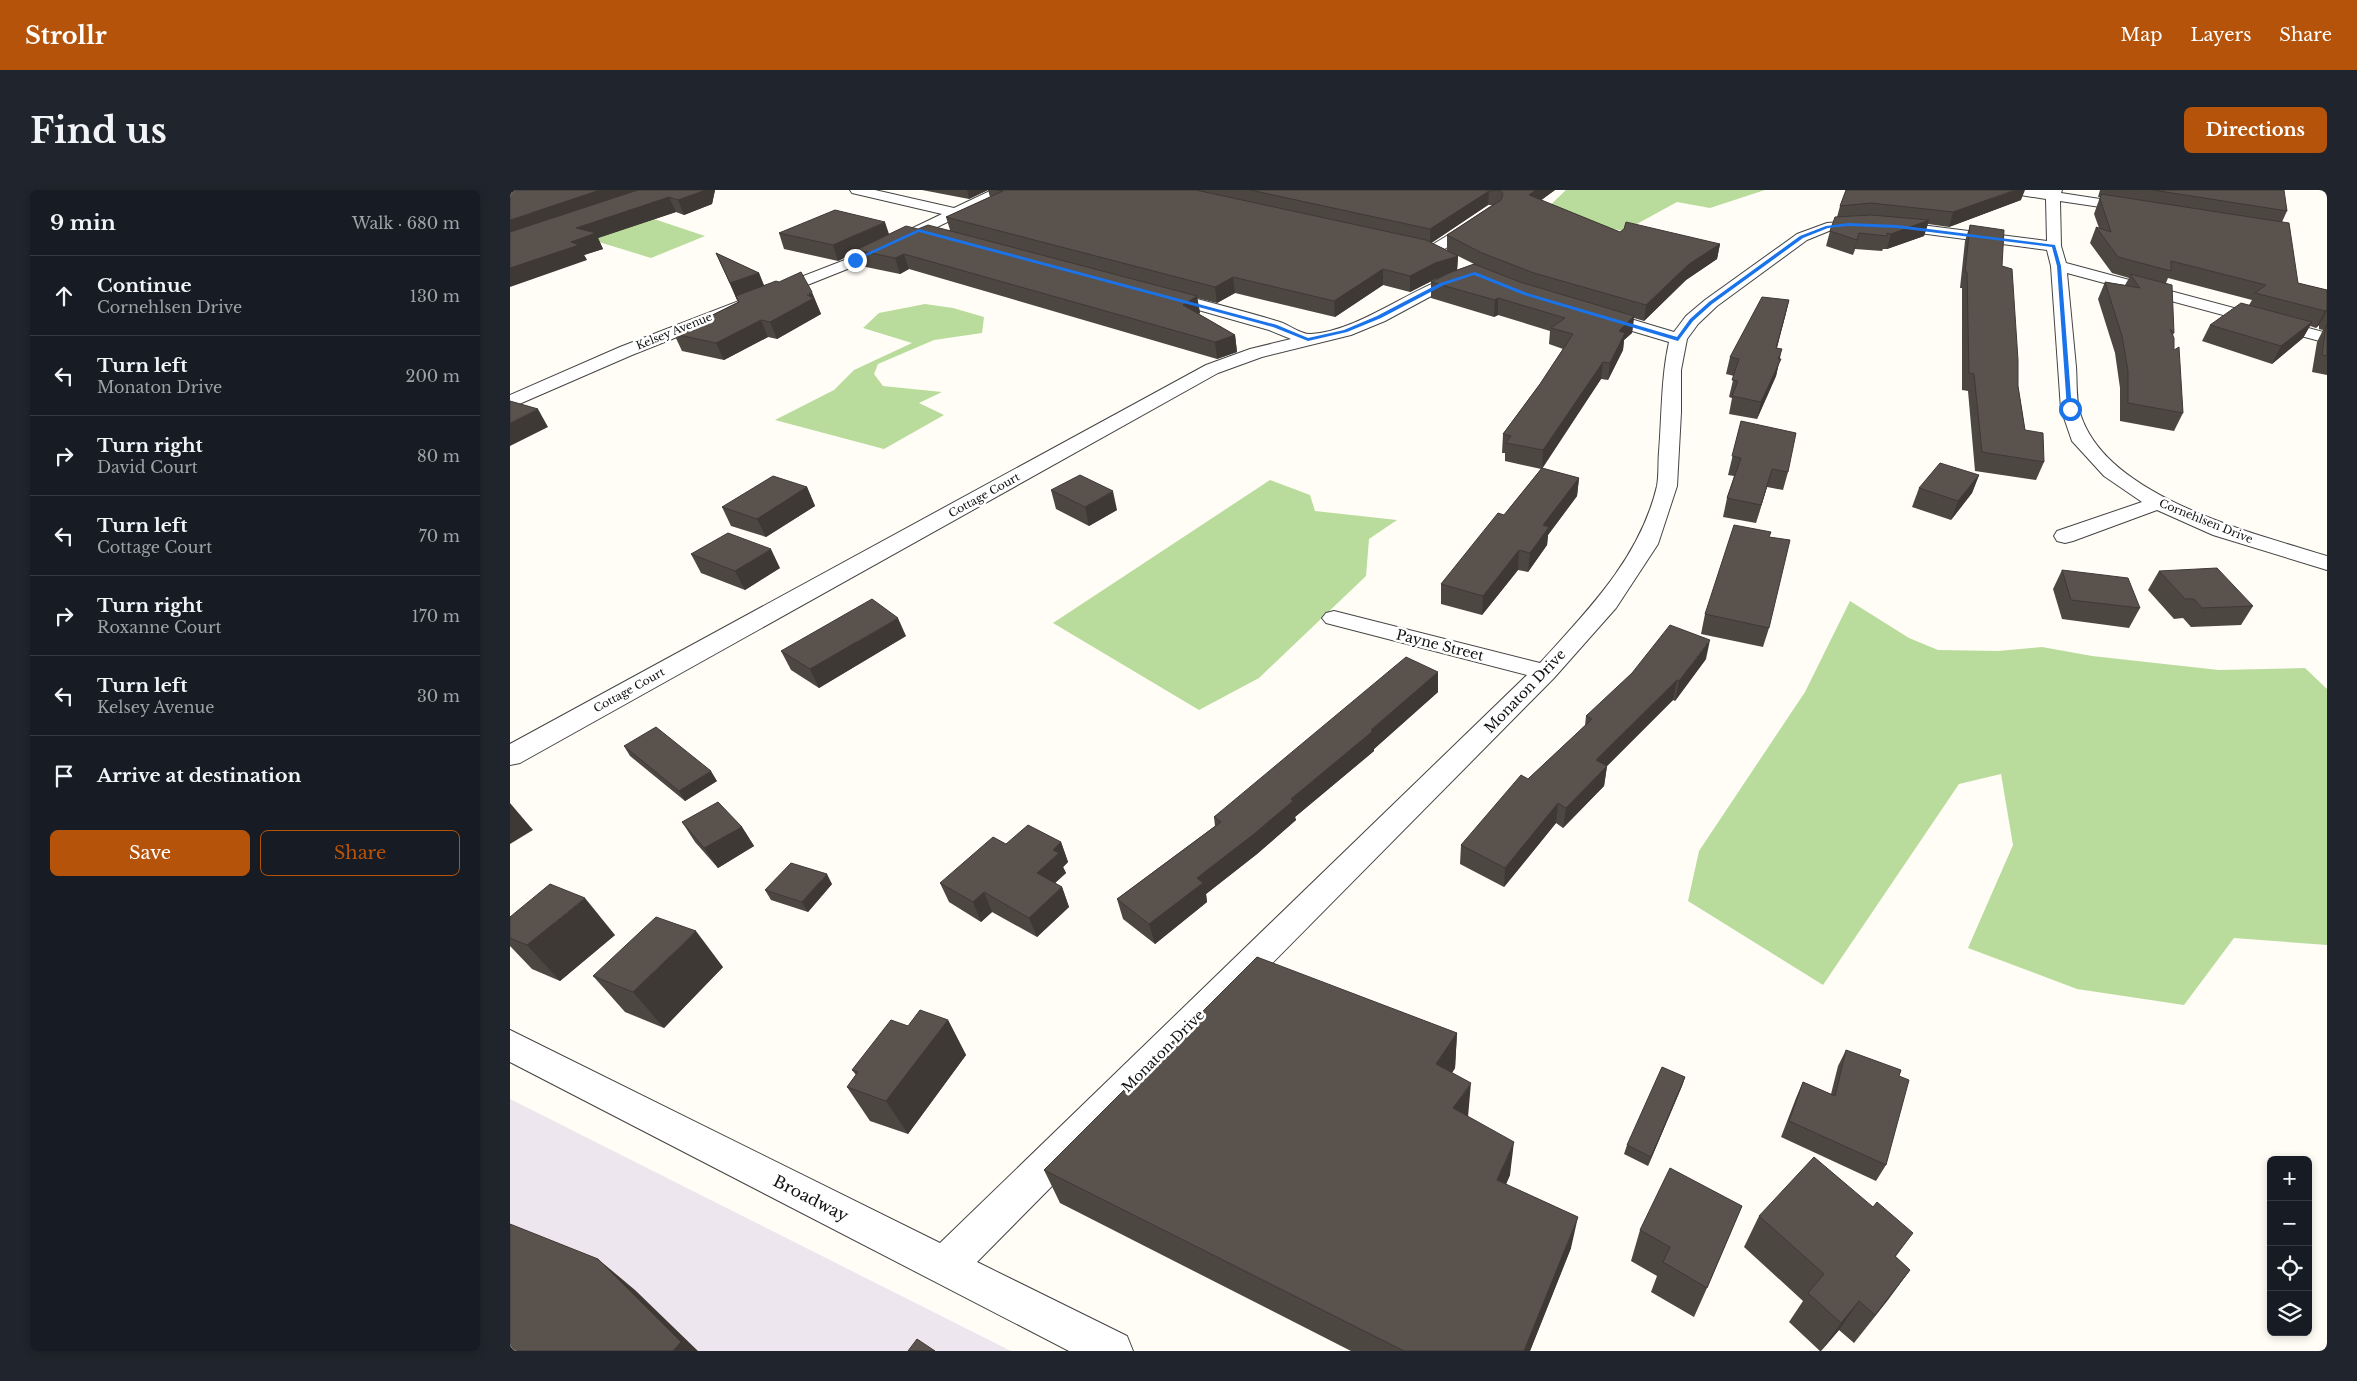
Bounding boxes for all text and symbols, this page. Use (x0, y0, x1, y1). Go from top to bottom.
text: Strollr (25, 21, 107, 50)
text: Map (2121, 24, 2162, 46)
text: Layers (2190, 24, 2251, 46)
text: Share (2279, 24, 2332, 46)
button: Directions (2184, 107, 2327, 153)
text: Find us (30, 109, 167, 152)
text: 9 min (50, 210, 116, 236)
text: Walk · 680 m (352, 213, 460, 233)
route end (844, 249, 867, 272)
text: Continue (97, 274, 192, 297)
icon: ahead (50, 282, 78, 310)
text: 130 m (410, 286, 460, 306)
text: Cornehlsen Drive (97, 297, 242, 317)
street label: Kelsey Avenue (634, 309, 714, 353)
text: Turn left (97, 354, 188, 377)
icon: left (50, 362, 78, 390)
text: 200 m (406, 366, 460, 386)
text: Monaton Drive (97, 377, 222, 397)
route start (2059, 398, 2082, 421)
text: Turn right (97, 434, 203, 457)
icon: right (50, 442, 78, 470)
text: 80 m (417, 446, 460, 466)
text: David Court (97, 457, 198, 477)
street label: Cottage Court (946, 469, 1023, 520)
street label: Cornehlsen Drive (2157, 496, 2255, 546)
text: Turn left (97, 514, 188, 537)
icon: left (50, 522, 78, 550)
text: 70 m (419, 526, 460, 546)
text: Cottage Court (97, 537, 212, 557)
text: Turn right (97, 594, 203, 617)
icon: right (50, 602, 78, 630)
text: 170 m (412, 606, 460, 626)
text: Roxanne Court (97, 617, 222, 637)
street label: Payne Street (1394, 625, 1486, 665)
street label: Monaton Drive (1480, 645, 1570, 737)
street label: Cottage Court (591, 664, 668, 715)
text: Turn left (97, 674, 188, 697)
icon: left (50, 682, 78, 710)
text: 30 m (417, 686, 460, 706)
text: Kelsey Avenue (97, 697, 214, 717)
icon: arrive (50, 762, 78, 790)
text: Arrive at destination (97, 764, 301, 787)
button: Save (50, 830, 250, 876)
button: Share (260, 830, 460, 876)
street label: Monaton Drive (1118, 1006, 1208, 1096)
map controls (2267, 1156, 2312, 1336)
button: + (2267, 1156, 2312, 1201)
street label: Broadway (770, 1170, 853, 1226)
button: − (2267, 1201, 2312, 1246)
button: locate (2267, 1246, 2312, 1291)
button: layers (2267, 1291, 2312, 1336)

